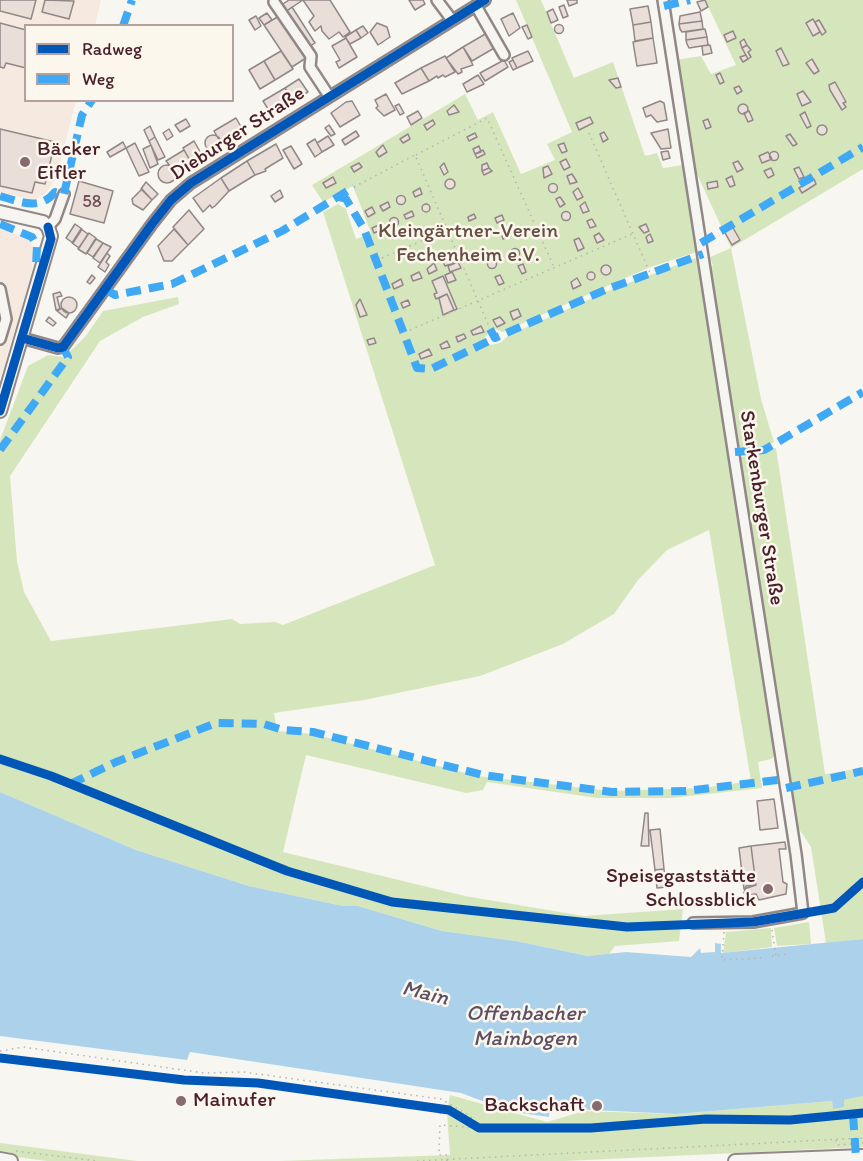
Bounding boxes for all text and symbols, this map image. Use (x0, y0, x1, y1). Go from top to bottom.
legend (24, 24, 234, 102)
text: Radweg (82, 38, 142, 60)
text: Weg (82, 68, 115, 90)
street label: Dieburger Straße (166, 81, 310, 187)
place label: Bäcker Eifler (37, 137, 100, 187)
marker: Bäcker Eifler (18, 155, 32, 169)
house number: 58 (82, 191, 102, 213)
park label: Kleingärtner-Verein Fechenheim e.V. (378, 219, 558, 269)
street label: Starkenburger Straße (733, 409, 789, 607)
place label: Speisegaststätte Schlossblick (606, 864, 756, 914)
marker: Speisegaststätte Schlossblick (761, 882, 775, 896)
water label: Main (399, 976, 451, 1012)
water label: Offenbacher Mainbogen (466, 1001, 584, 1052)
place label: Mainufer (193, 1088, 276, 1114)
place label: Backschaft (484, 1093, 585, 1119)
marker: Mainufer (174, 1094, 188, 1108)
marker: Backschaft (590, 1099, 604, 1113)

